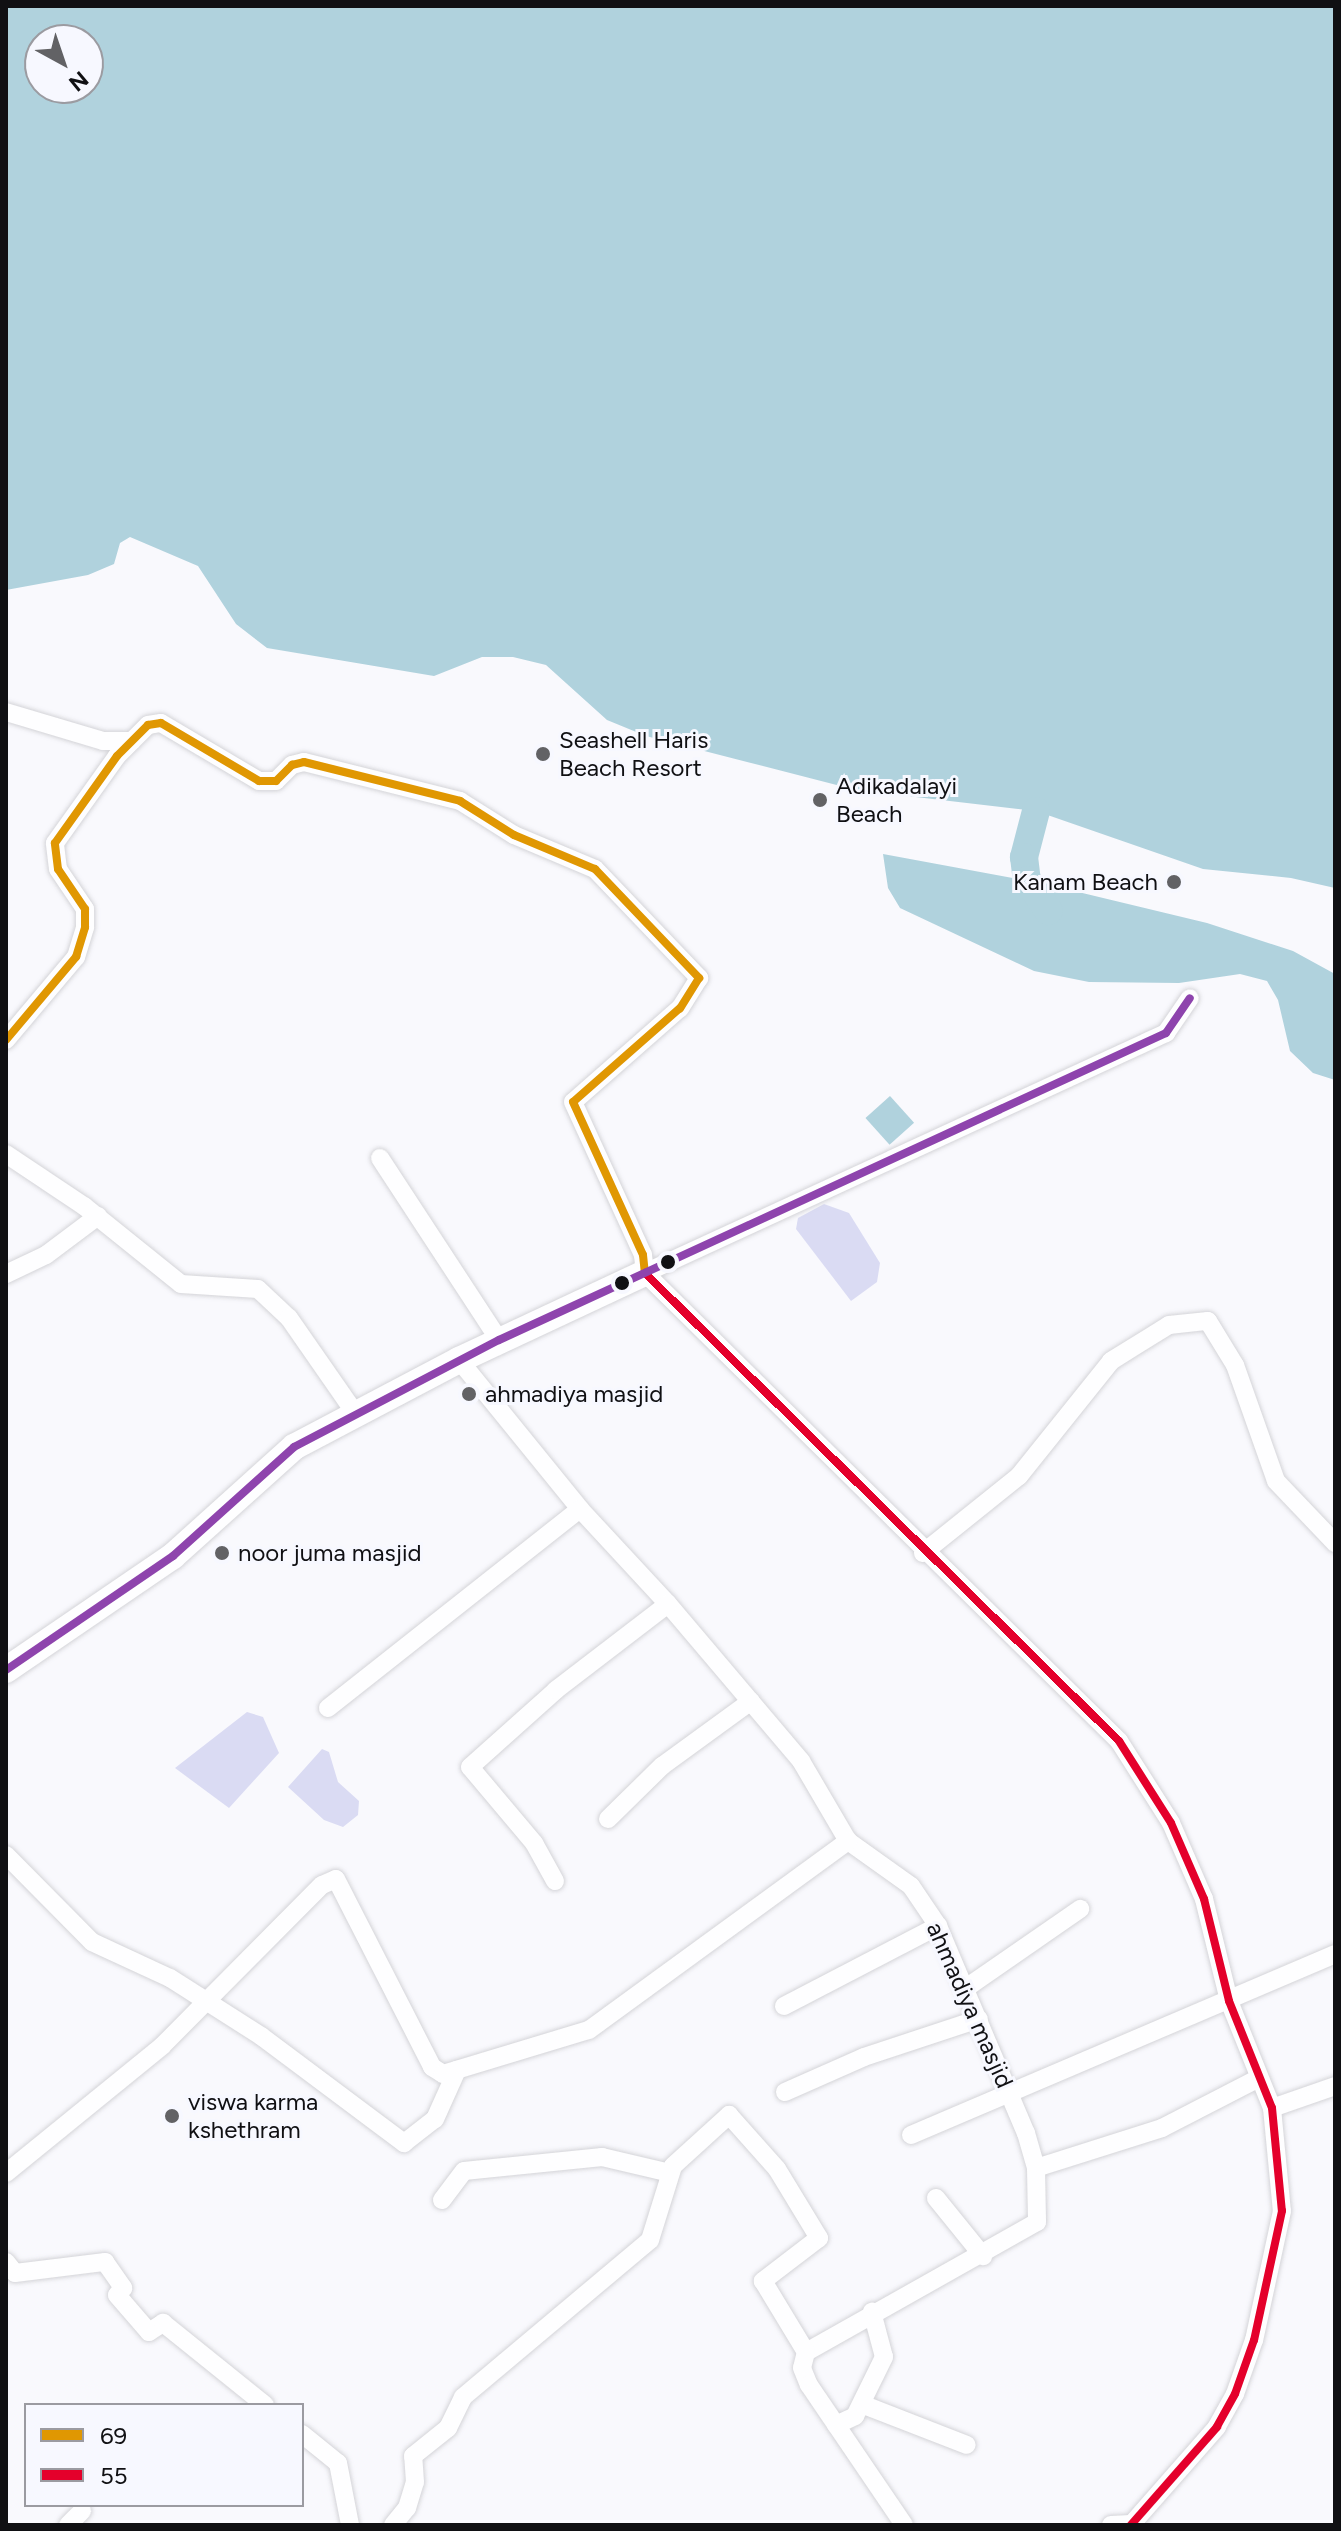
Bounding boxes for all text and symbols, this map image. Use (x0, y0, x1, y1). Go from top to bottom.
north arrow (24, 24, 104, 104)
text: N (63, 65, 94, 97)
place label: Seashell Haris Beach Resort (559, 726, 708, 782)
marker: Seashell Haris Beach Resort (534, 745, 552, 763)
place label: Adikadalayi Beach (836, 772, 957, 828)
marker: Adikadalayi Beach (811, 791, 829, 809)
place label: Kanam Beach (1013, 868, 1158, 896)
marker: Kanam Beach (1165, 873, 1183, 891)
unlabelled marker (660, 1254, 676, 1270)
unlabelled marker (614, 1275, 630, 1291)
place label: ahmadiya masjid (485, 1380, 663, 1408)
marker: ahmadiya masjid (460, 1385, 478, 1403)
place label: noor juma masjid (238, 1539, 422, 1567)
marker: noor juma masjid (213, 1544, 231, 1562)
street label: ahmadiya masjid (921, 1918, 1019, 2092)
place label: viswa karma kshethram (188, 2088, 318, 2144)
marker: viswa karma kshethram (163, 2107, 181, 2125)
legend (24, 2403, 304, 2507)
text: 69 (100, 2421, 127, 2450)
text: 55 (100, 2461, 128, 2490)

